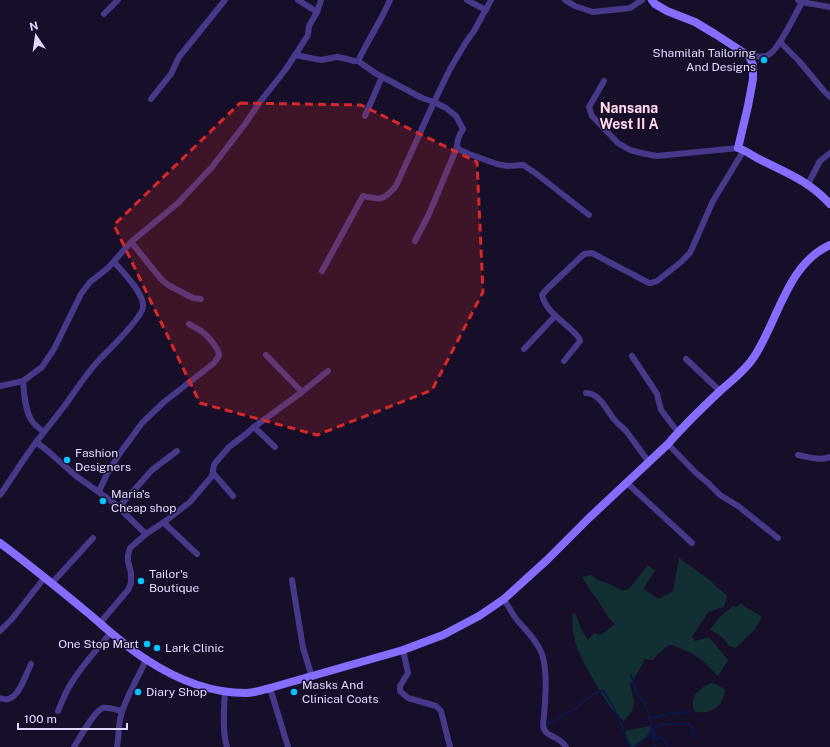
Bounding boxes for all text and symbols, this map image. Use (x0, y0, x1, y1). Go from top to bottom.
north arrow (16, 16, 56, 56)
text: N (28, 19, 39, 33)
place label: Shamilah Tailoring And Designs (653, 46, 756, 74)
marker: Shamilah Tailoring And Designs (759, 55, 769, 65)
district label: Nansana West II A (599, 100, 659, 132)
place label: Fashion Designers (75, 446, 131, 474)
marker: Fashion Designers (62, 455, 72, 465)
place label: Maria's Cheap shop (111, 487, 176, 515)
marker: Maria's Cheap shop (98, 496, 108, 506)
place label: Tailor's Boutique (149, 567, 200, 595)
marker: Tailor's Boutique (136, 576, 146, 586)
place label: One Stop Mart (58, 637, 139, 651)
marker: One Stop Mart (142, 639, 152, 649)
place label: Lark Clinic (165, 641, 224, 655)
marker: Lark Clinic (152, 643, 162, 653)
place label: Masks And Clinical Coats (302, 678, 378, 706)
place label: Diary Shop (146, 685, 207, 699)
marker: Diary Shop (133, 687, 143, 697)
marker: Masks And Clinical Coats (289, 687, 299, 697)
scale bar (18, 705, 127, 731)
text: 100 m (24, 712, 57, 726)

